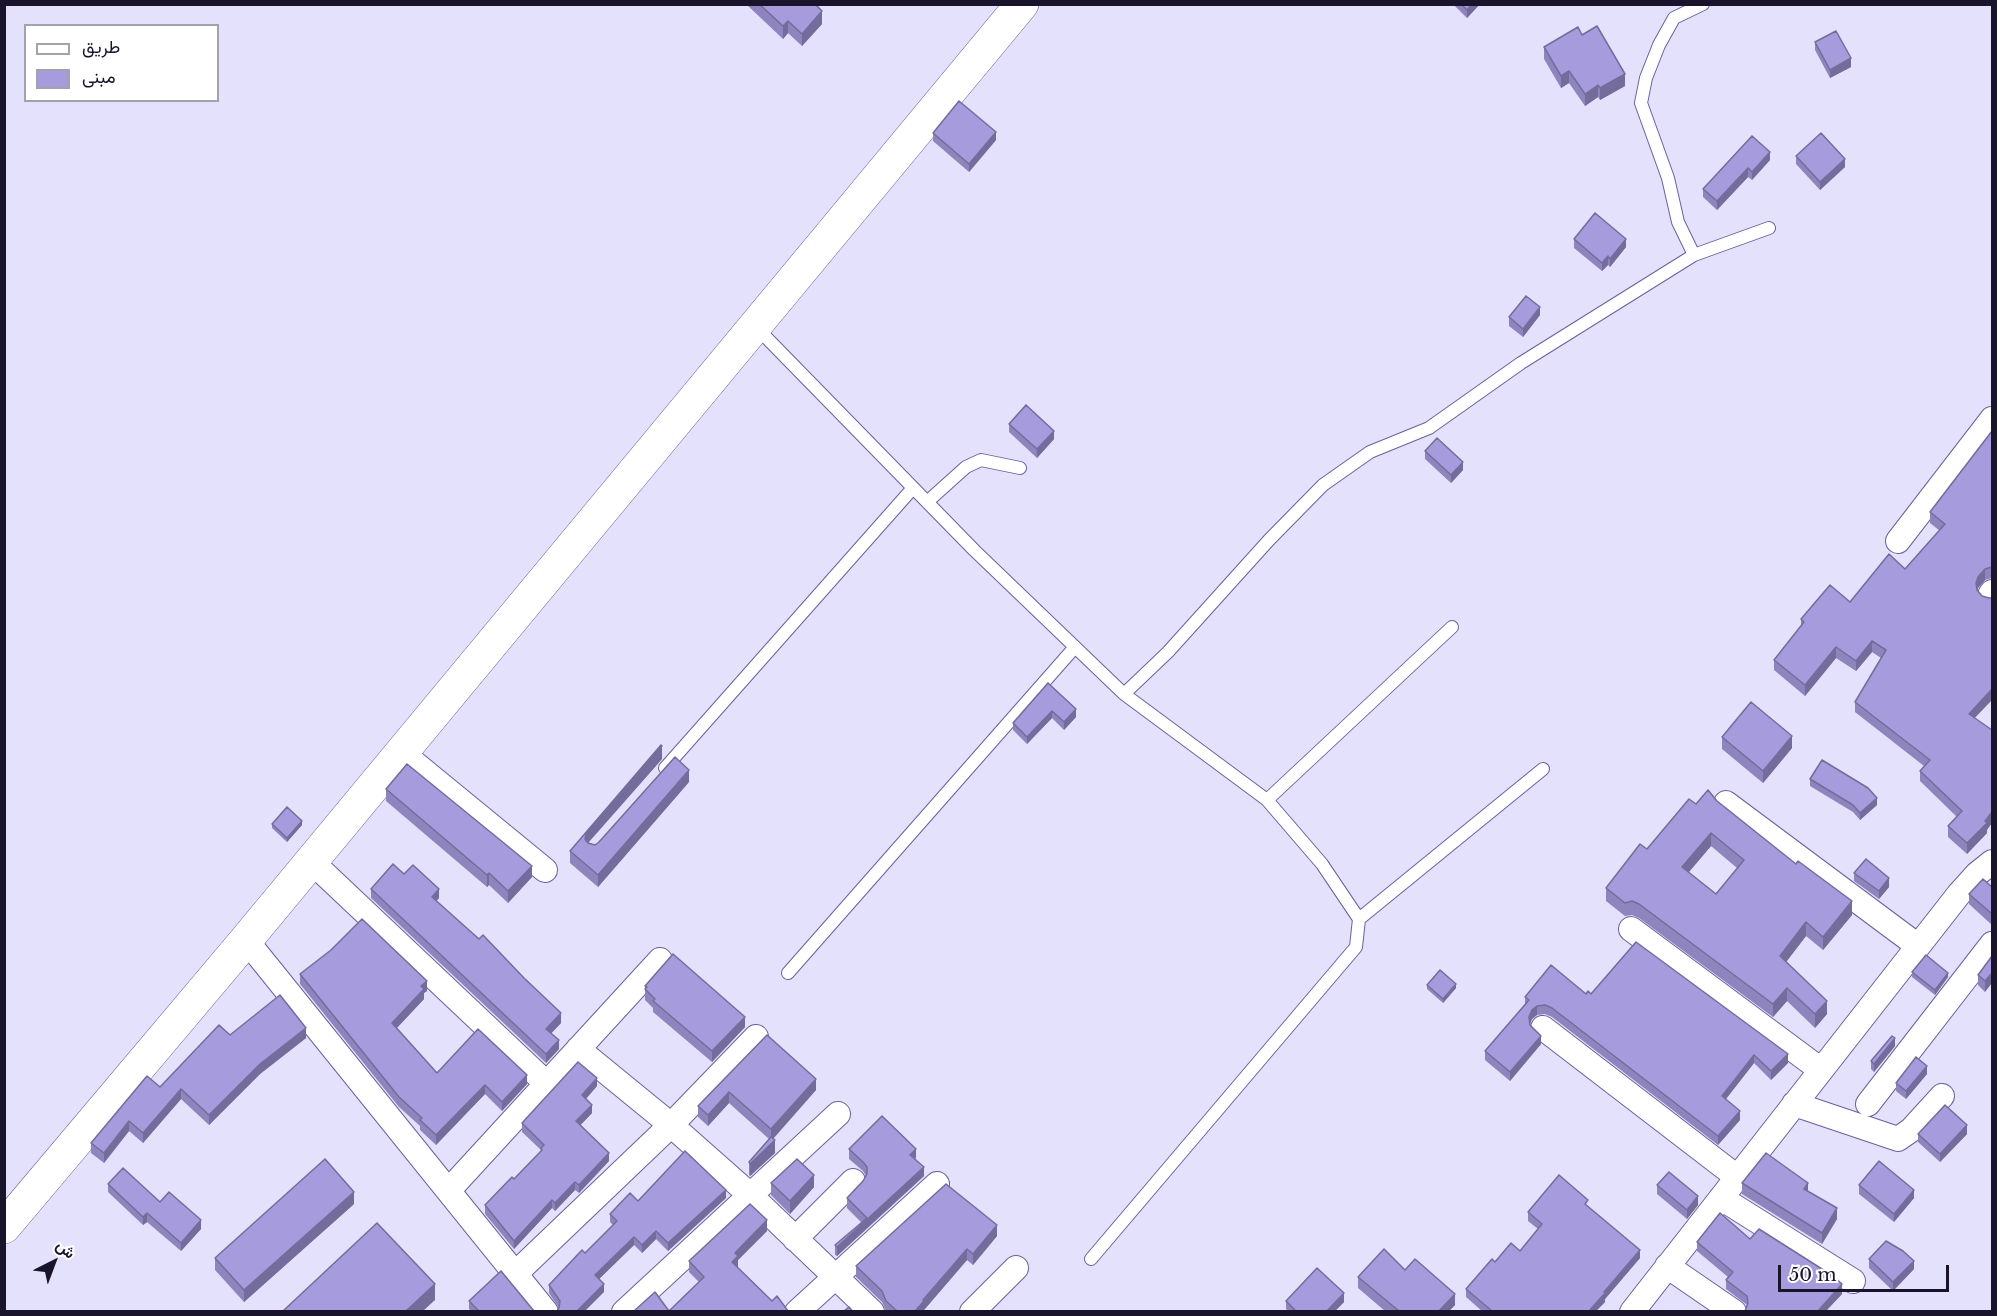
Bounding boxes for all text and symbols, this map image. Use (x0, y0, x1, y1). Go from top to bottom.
legend (24, 24, 219, 102)
text: طريق (82, 36, 120, 58)
text: مبنى (82, 66, 116, 88)
north arrow (24, 1232, 84, 1292)
text: ش (52, 1235, 80, 1262)
scale bar (1781, 1253, 1952, 1291)
text: 50 m (1789, 1264, 1837, 1286)

